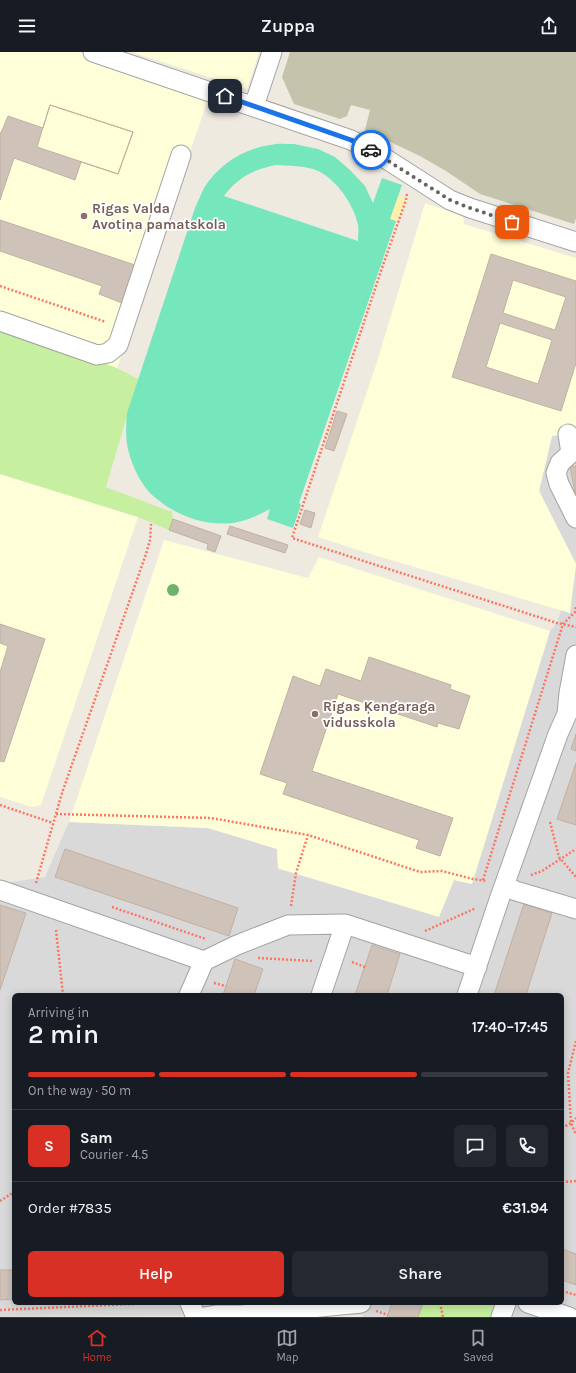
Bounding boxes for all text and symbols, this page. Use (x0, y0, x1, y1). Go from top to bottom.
icon: menu (16, 15, 38, 37)
text: Zuppa (261, 15, 315, 37)
icon: share (538, 15, 560, 37)
pin (208, 79, 242, 113)
icon: home (214, 85, 236, 107)
courier (351, 130, 391, 170)
icon: car (360, 139, 382, 161)
place label: Rīgas Valda Avotiņa pamatskola (92, 200, 226, 233)
pin (495, 205, 529, 239)
marker: Rīgas Valda Avotiņa pamatskola (79, 211, 89, 221)
icon: bag (501, 211, 523, 233)
place label: Rīgas Ķengaraga vidusskola (323, 698, 436, 731)
marker: Rīgas Ķengaraga vidusskola (310, 709, 320, 719)
text: Arriving in (28, 1005, 89, 1020)
text: 17:40–17:45 (472, 1018, 548, 1036)
text: 2 min (28, 1019, 99, 1050)
text: On the way · 50 m (28, 1083, 131, 1098)
button: chat (454, 1125, 496, 1167)
button: phone (506, 1125, 548, 1167)
text: Sam (80, 1129, 113, 1147)
text: S (44, 1137, 54, 1155)
text: Courier · 4.5 (80, 1147, 148, 1162)
text: Order #7835 (28, 1199, 112, 1217)
text: €31.94 (503, 1199, 548, 1217)
button: Help (28, 1251, 284, 1297)
button: Share (292, 1251, 548, 1297)
tab: Home (82, 1327, 112, 1364)
tab: Map (276, 1327, 298, 1364)
tab: Saved (463, 1327, 494, 1364)

